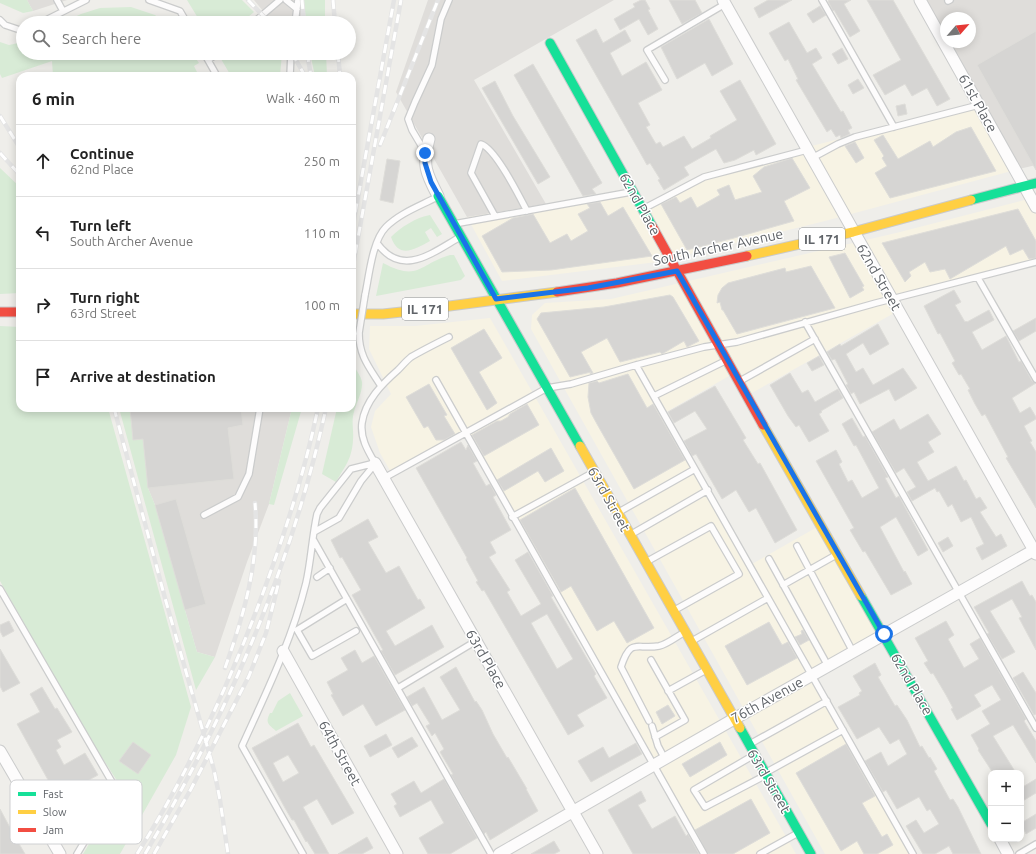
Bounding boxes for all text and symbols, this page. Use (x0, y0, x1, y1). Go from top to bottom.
north arrow (940, 12, 976, 48)
search box (16, 16, 356, 60)
icon: search (30, 27, 52, 49)
text: Search here (62, 30, 141, 47)
street label: 61st Place (955, 71, 1001, 135)
text: 6 min (32, 89, 75, 108)
text: Walk · 460 m (266, 91, 340, 105)
route end (416, 144, 434, 162)
text: Continue (70, 145, 134, 162)
icon: ahead (32, 150, 54, 172)
text: 250 m (304, 154, 340, 168)
text: 62nd Place (70, 162, 134, 176)
street label: 62nd Place (616, 170, 664, 238)
text: Turn left (70, 217, 131, 234)
icon: left (32, 222, 54, 244)
street label: South Archer Avenue (652, 225, 784, 269)
text: 110 m (304, 226, 340, 240)
road number: IL 171 (799, 228, 845, 250)
text: South Archer Avenue (70, 234, 193, 248)
street label: 62nd Street (854, 241, 905, 314)
text: Turn right (70, 289, 140, 306)
icon: right (32, 294, 54, 316)
text: 100 m (304, 298, 340, 312)
road number: IL 171 (402, 298, 448, 320)
text: 63rd Street (70, 306, 136, 320)
icon: arrive (32, 366, 54, 388)
text: Arrive at destination (70, 368, 216, 385)
street label: 63rd Street (585, 464, 634, 535)
route start (875, 625, 893, 643)
street label: 63rd Place (463, 626, 509, 692)
street label: 62nd Place (888, 650, 936, 718)
street label: 76th Avenue (728, 674, 806, 726)
street label: 64th Street (316, 718, 365, 789)
street label: 63rd Street (744, 746, 794, 816)
map controls (988, 770, 1024, 842)
button: + (988, 770, 1024, 806)
legend (10, 780, 142, 844)
text: Fast (43, 788, 64, 800)
text: Slow (43, 806, 67, 818)
button: − (988, 806, 1024, 842)
text: Jam (43, 824, 64, 836)

